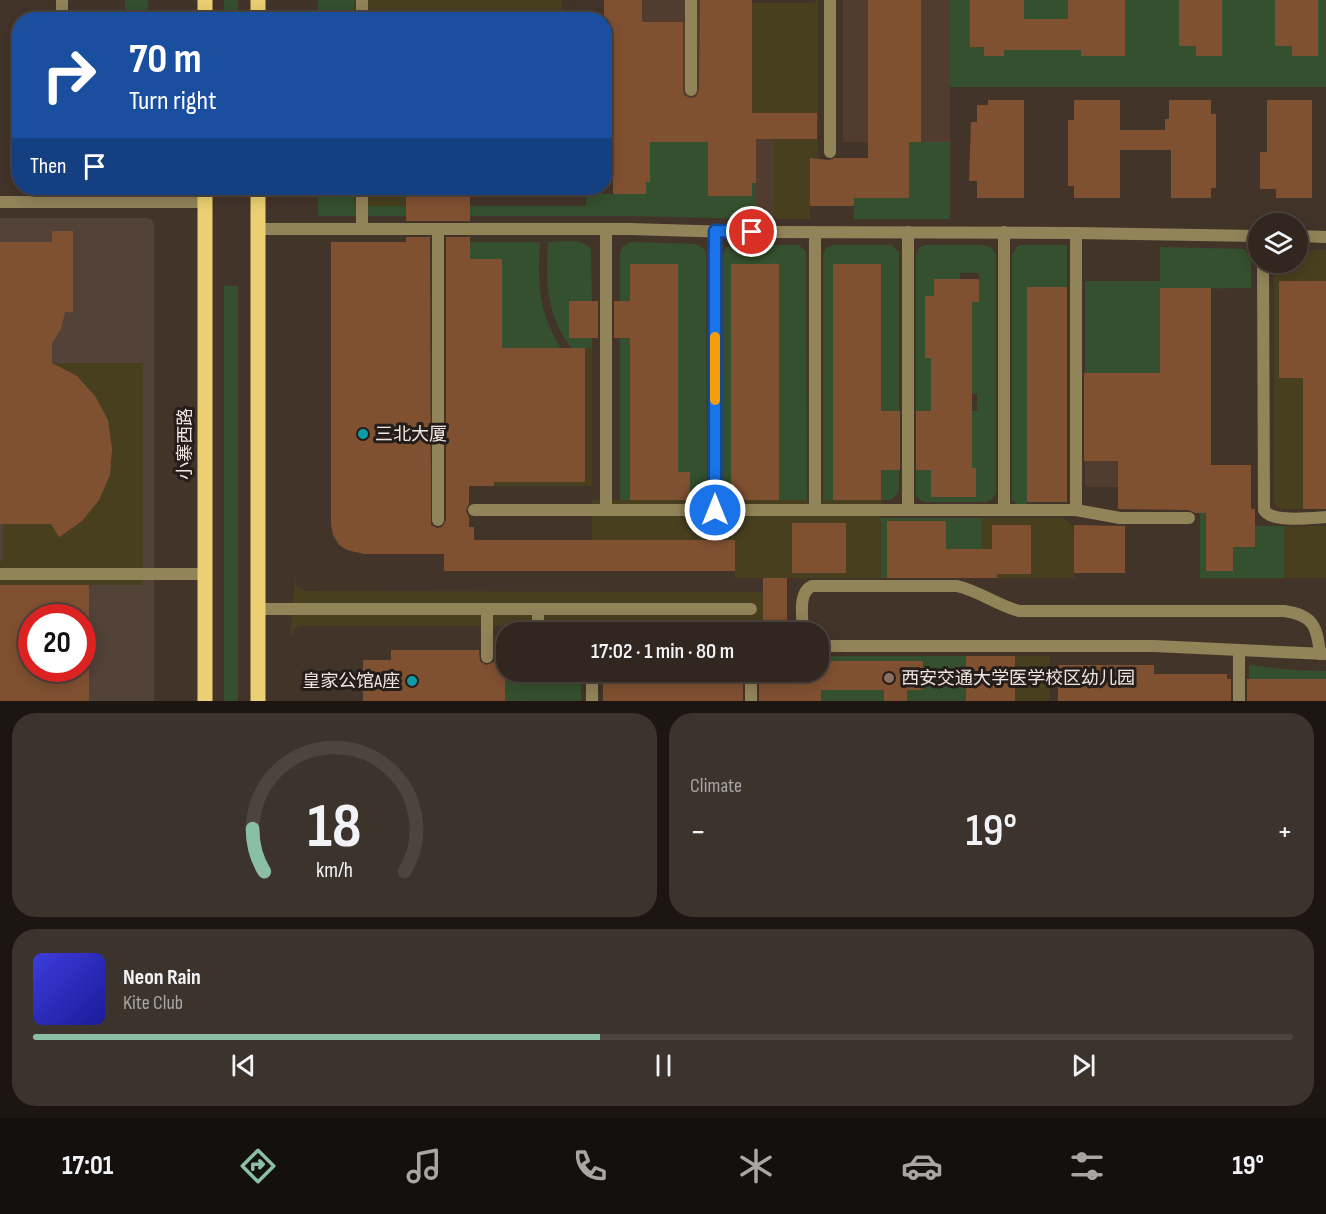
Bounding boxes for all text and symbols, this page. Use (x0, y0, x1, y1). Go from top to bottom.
text: 70 m (129, 34, 202, 85)
icon: right (30, 36, 108, 114)
text: Turn right (129, 85, 216, 117)
icon: arrive (78, 150, 111, 183)
text: Then (30, 153, 66, 180)
pin (726, 206, 777, 257)
map controls (1248, 213, 1308, 273)
button: layers (1248, 213, 1308, 273)
icon: arrive (735, 215, 768, 248)
street label: 小寨西路 (175, 408, 196, 480)
place label: 三北大厦 (375, 424, 447, 445)
marker: 三北大厦 (356, 427, 370, 441)
position arrow (683, 478, 747, 542)
speed limit sign: 20 (18, 604, 96, 682)
text: 17:02 · 1 min · 80 m (591, 638, 734, 665)
place label: 西安交通大学医学校区幼儿园 (901, 668, 1135, 689)
place label: 皇家公馆A座 (302, 671, 400, 692)
marker: 西安交通大学医学校区幼儿园 (882, 671, 896, 685)
marker: 皇家公馆A座 (405, 674, 419, 688)
text: Climate (690, 774, 742, 798)
text: 18 (308, 790, 361, 865)
text: 19° (966, 804, 1017, 859)
text: − (690, 812, 706, 852)
text: + (1277, 812, 1293, 852)
text: km/h (316, 858, 353, 883)
text: Neon Rain (123, 964, 201, 991)
text: Kite Club (123, 991, 183, 1015)
icon: previous (227, 1049, 260, 1082)
icon: pause (647, 1049, 680, 1082)
icon: next (1067, 1049, 1100, 1082)
icon: directions (237, 1145, 279, 1187)
icon: music (403, 1145, 445, 1187)
icon: phone (569, 1145, 611, 1187)
icon: climate (735, 1145, 777, 1187)
icon: car (901, 1145, 943, 1187)
icon: filters (1066, 1145, 1108, 1187)
text: 17:01 (62, 1150, 113, 1182)
text: 19° (1232, 1150, 1264, 1182)

